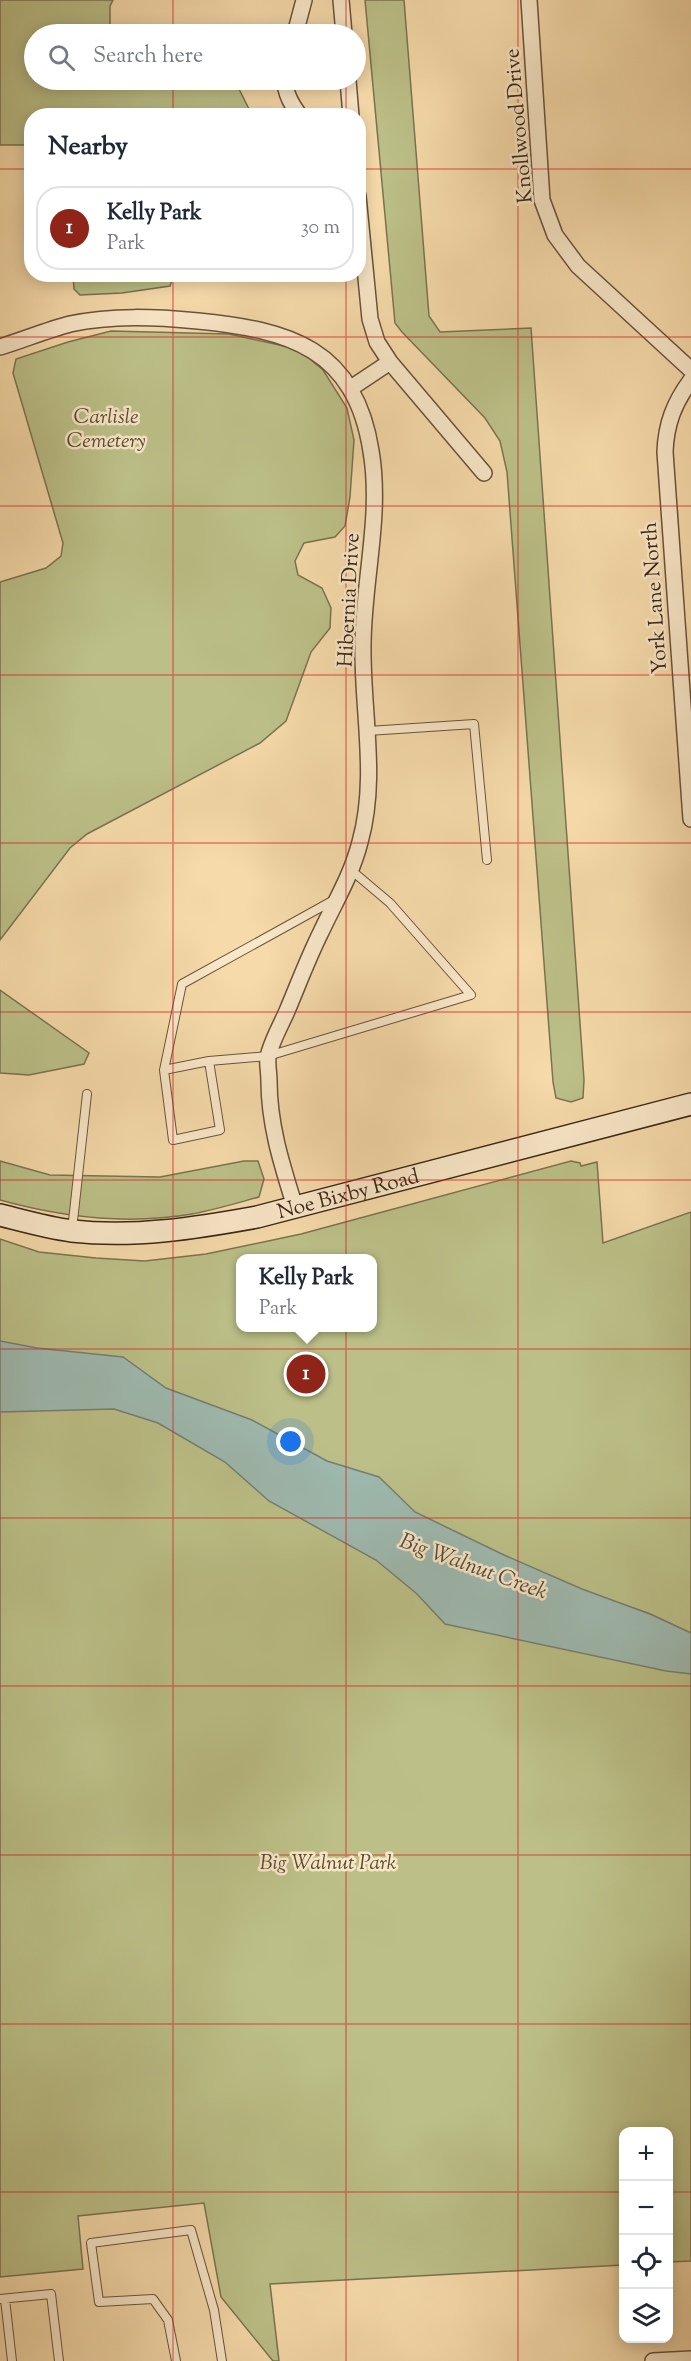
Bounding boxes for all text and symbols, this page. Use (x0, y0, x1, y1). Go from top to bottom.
search box (24, 24, 366, 90)
icon: search (45, 41, 78, 74)
text: Search here (93, 41, 203, 73)
street label: Knollwood Drive (498, 47, 542, 204)
text: Nearby (48, 129, 128, 166)
text: Kelly Park (107, 198, 202, 230)
text: 1 (66, 214, 73, 243)
text: 30 m (301, 214, 340, 243)
text: Park (107, 230, 145, 259)
park label: Carlisle Cemetery (67, 403, 145, 457)
street label: York Lane North (636, 521, 676, 675)
street label: Hibernia Drive (331, 532, 368, 668)
street label: Noe Bixby Road (274, 1162, 423, 1228)
popup (236, 1254, 377, 1332)
text: Kelly Park (259, 1263, 354, 1295)
text: Park (259, 1295, 297, 1324)
pin: 1 (286, 1352, 326, 1396)
your location (276, 1427, 305, 1456)
water label: Big Walnut Creek (395, 1526, 551, 1609)
park label: Big Walnut Park (260, 1849, 397, 1879)
map controls (619, 2127, 673, 2343)
button: + (619, 2127, 673, 2181)
button: − (619, 2181, 673, 2235)
button: locate (619, 2235, 673, 2289)
button: layers (619, 2289, 673, 2343)

